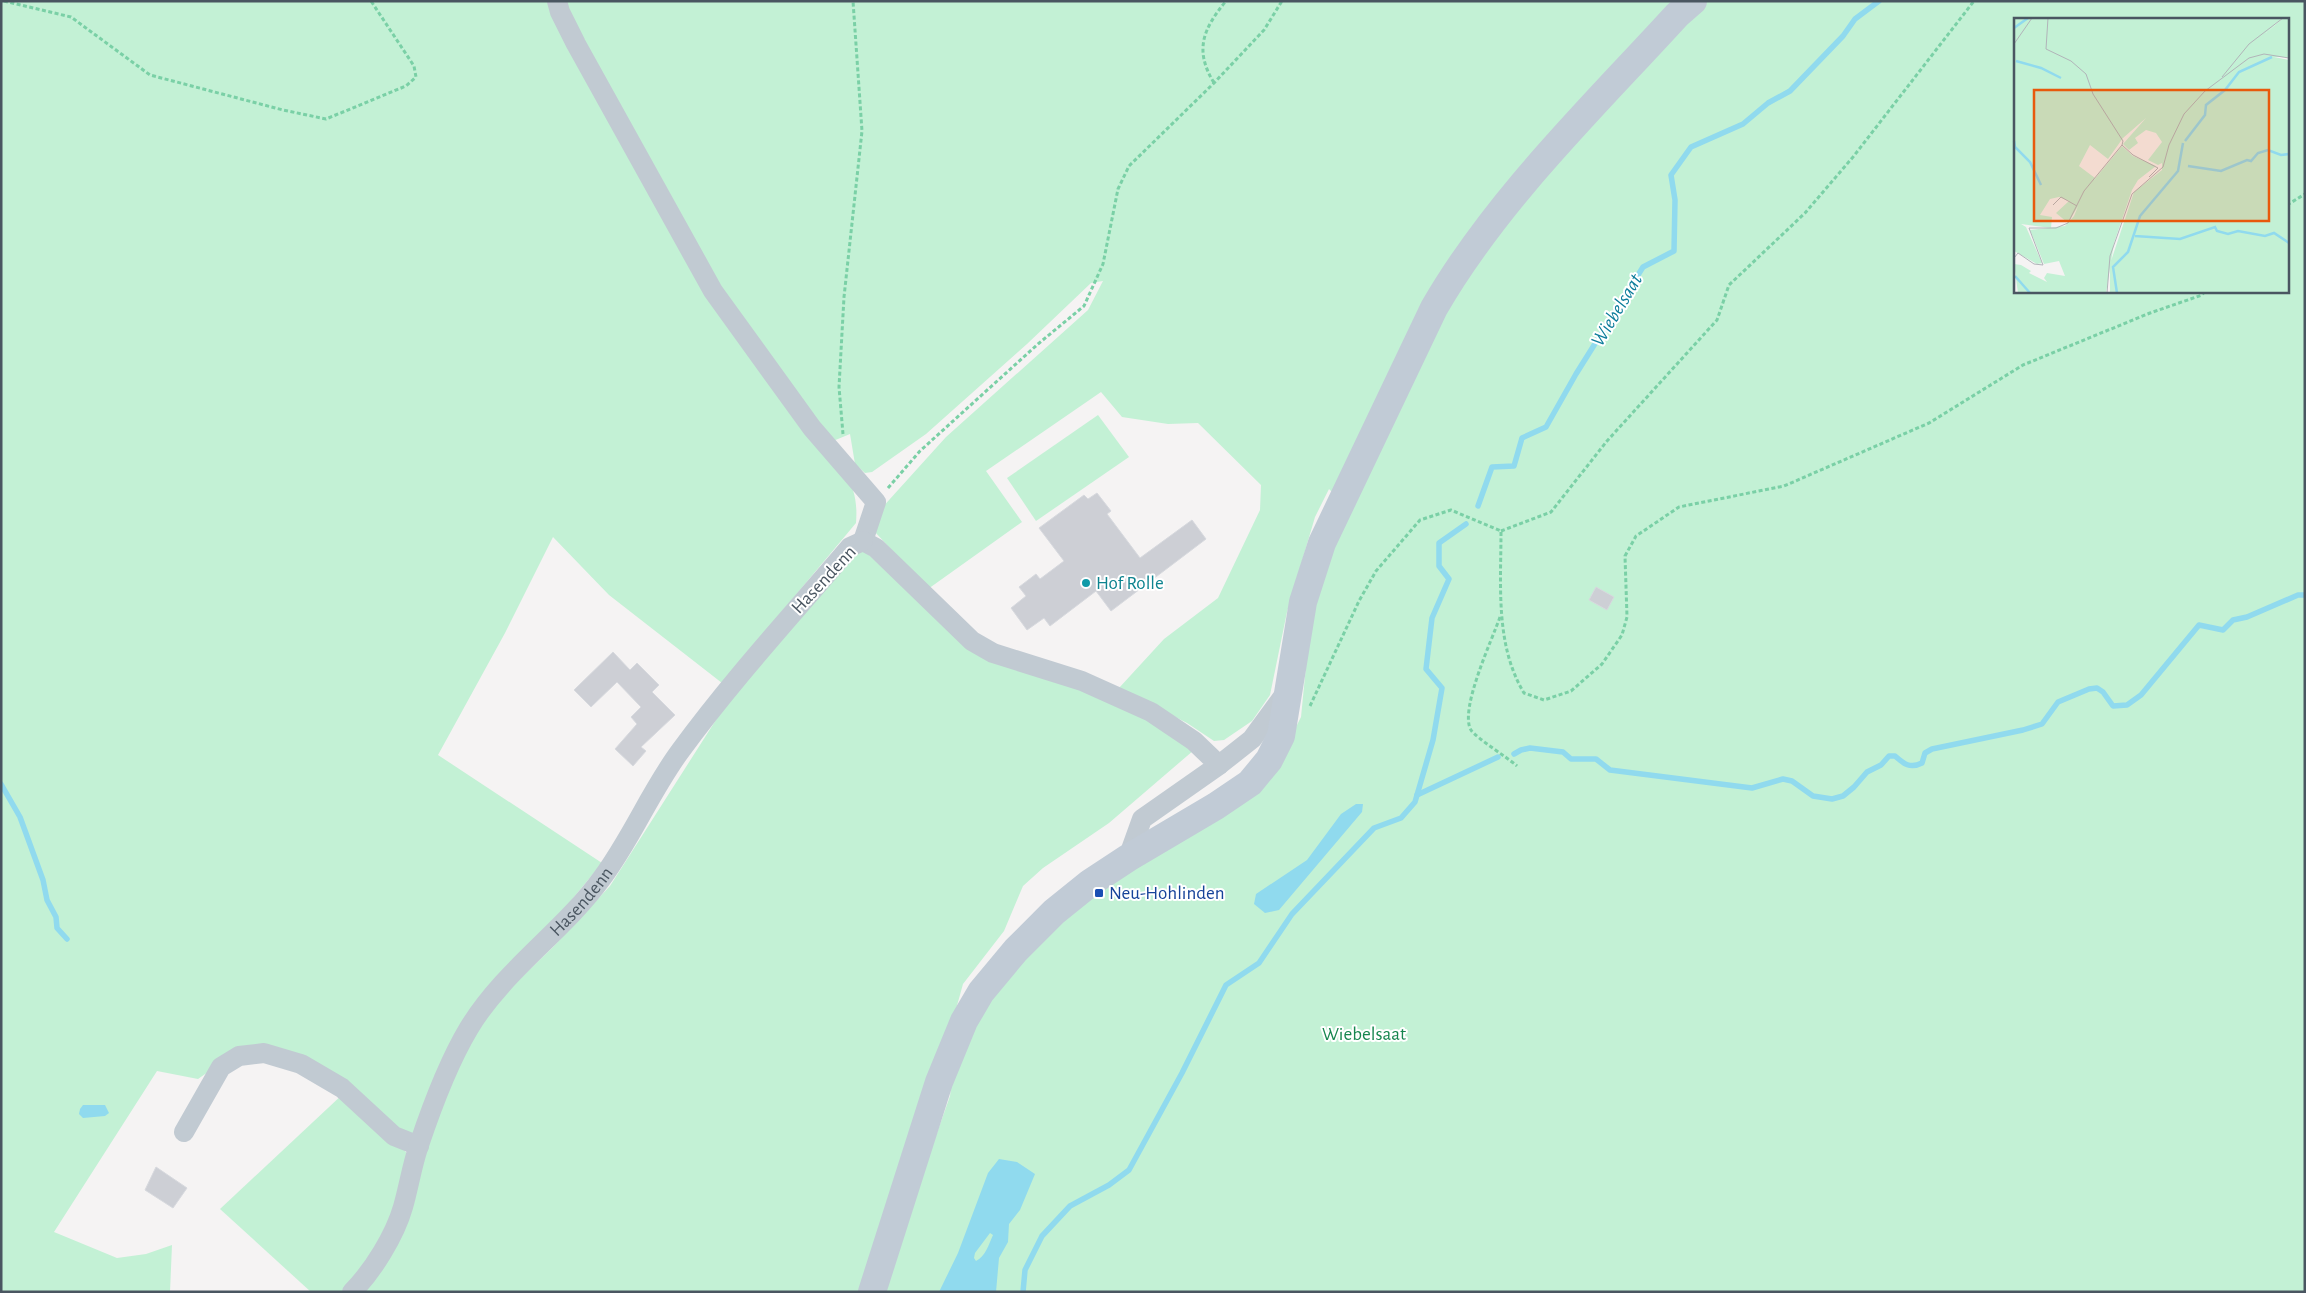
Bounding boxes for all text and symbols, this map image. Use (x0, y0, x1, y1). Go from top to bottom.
inset map (2014, 18, 2288, 292)
water label: Wiebelsaat (1588, 270, 1647, 350)
street label: Hasendenn (788, 542, 860, 618)
place label: Hof Rolle (1096, 574, 1164, 593)
marker: Hof Rolle (1080, 577, 1092, 589)
street label: Hasendenn (546, 863, 616, 940)
place label: Neu-Hohlinden (1109, 884, 1225, 903)
marker: Neu-Hohlinden (1093, 887, 1105, 899)
park label: Wiebelsaat (1322, 1025, 1406, 1044)

